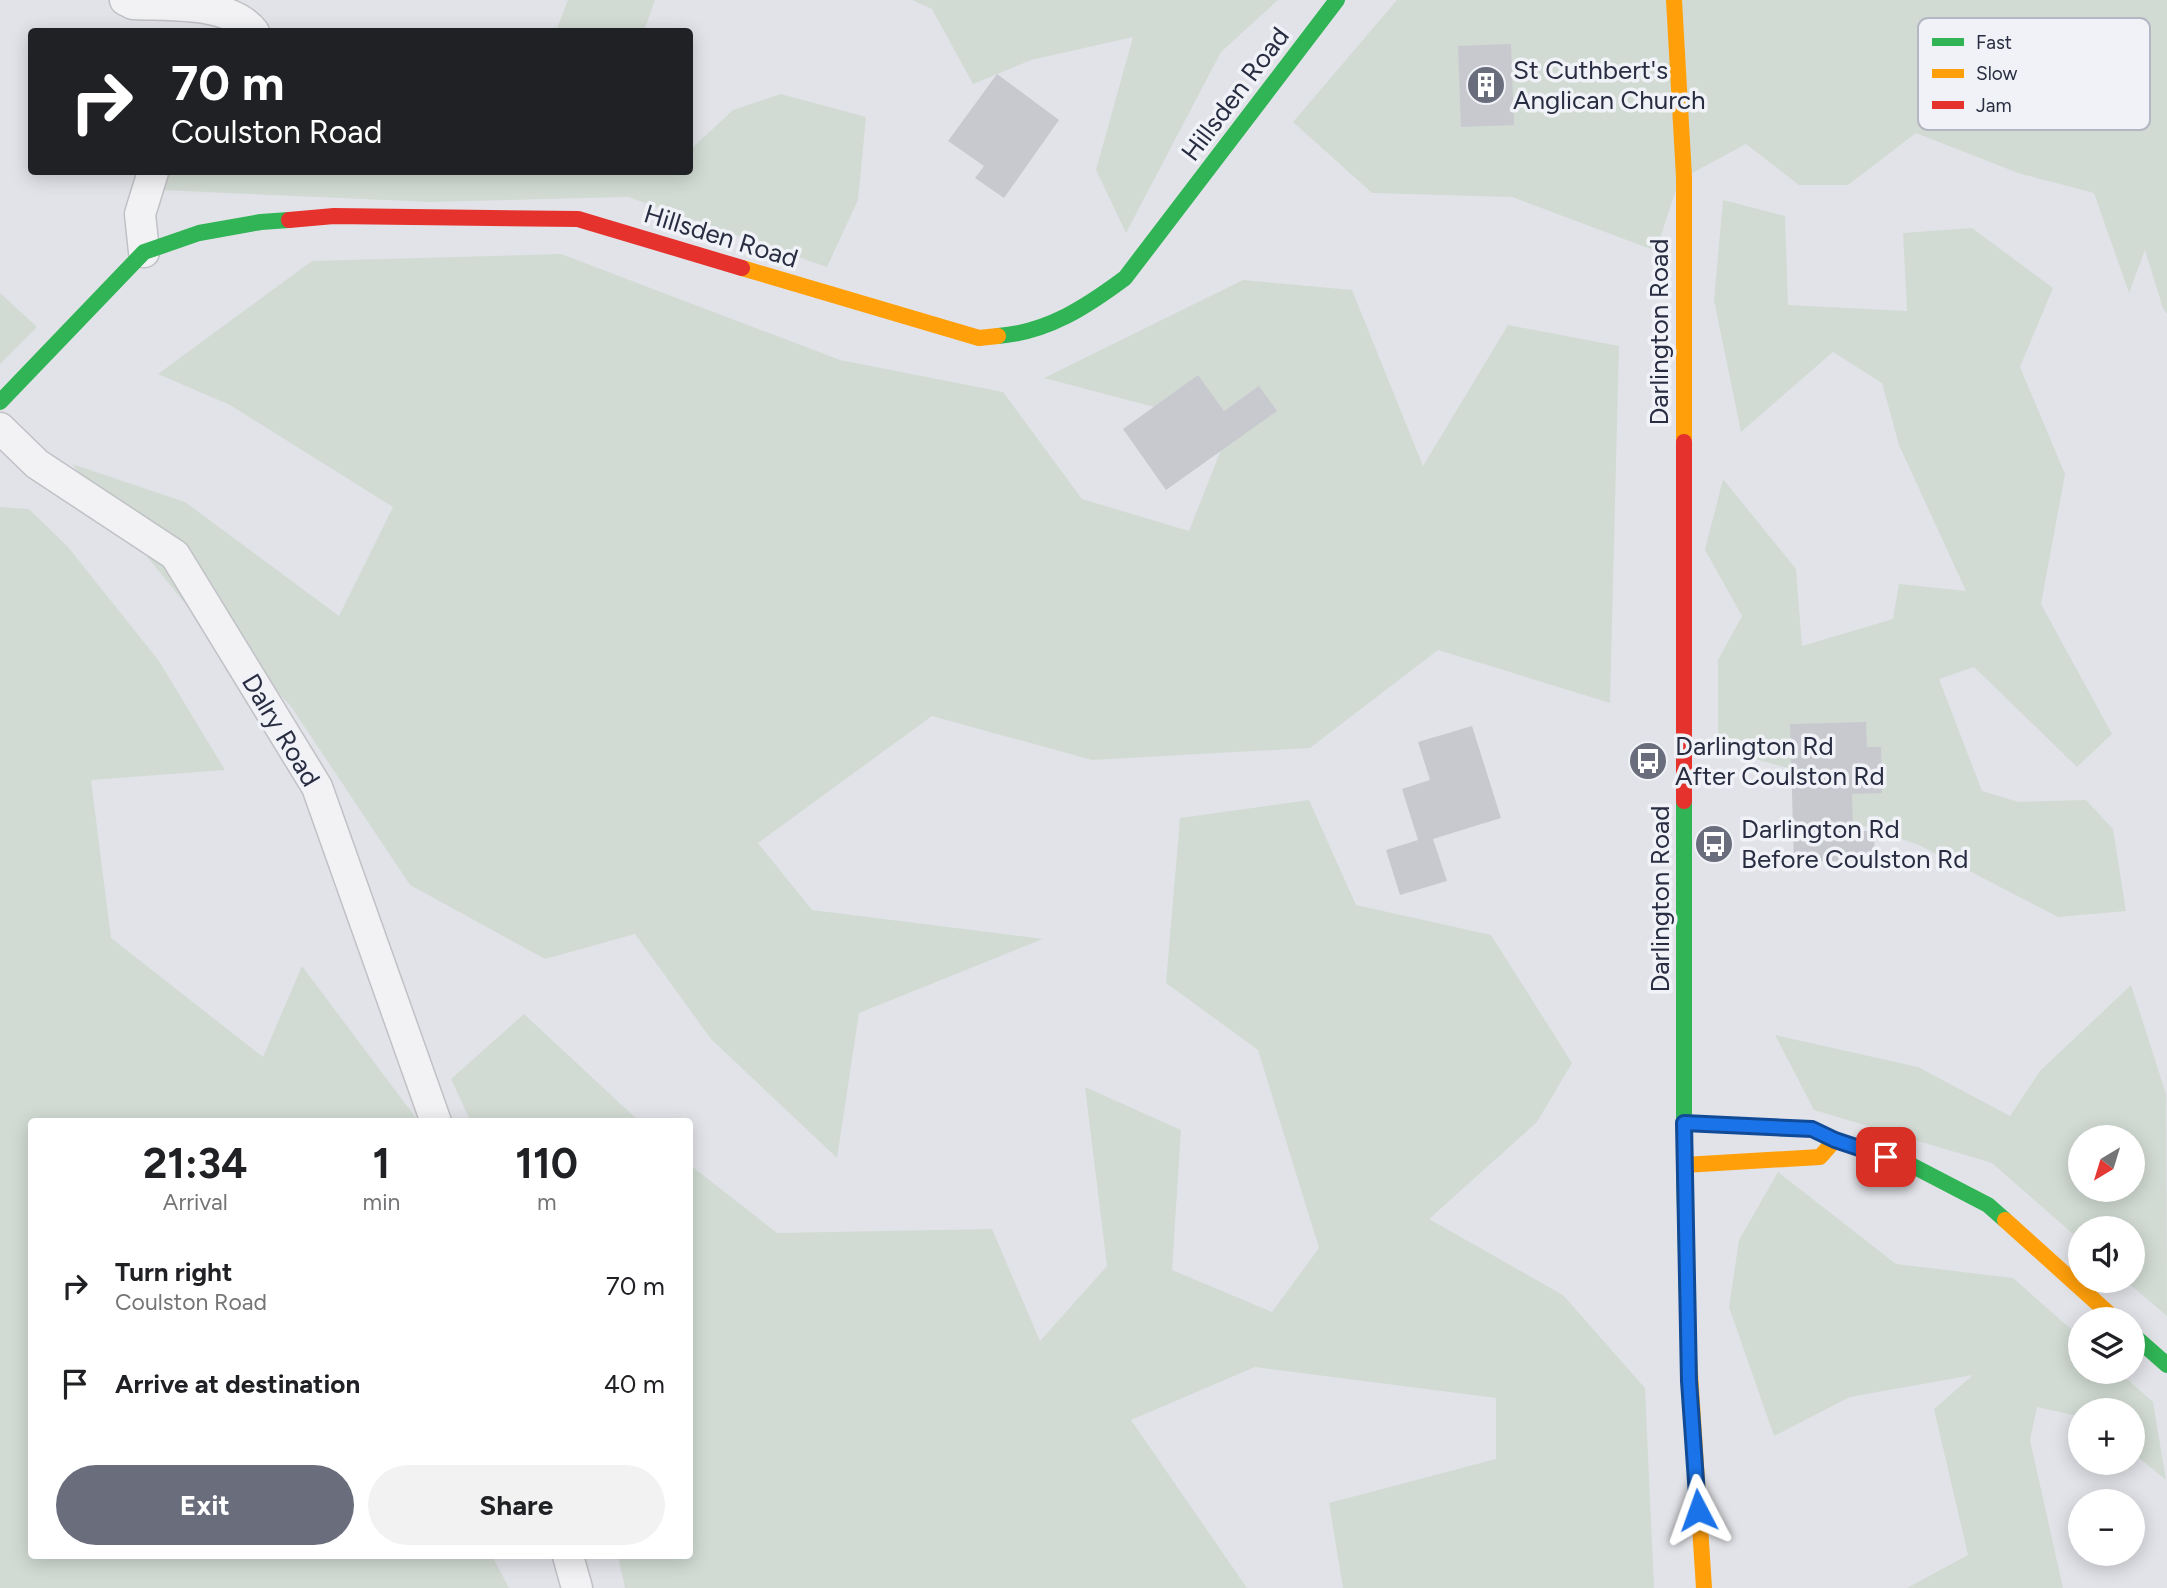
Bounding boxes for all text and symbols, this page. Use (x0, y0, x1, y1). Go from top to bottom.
legend (1918, 18, 2150, 130)
street label: Hillsden Road (1174, 21, 1296, 167)
text: Fast (1976, 31, 2012, 54)
text: 70 m (171, 53, 284, 112)
place label: St Cuthbert's Anglican Church (1513, 54, 1706, 116)
icon: right (56, 56, 147, 147)
text: Slow (1976, 62, 2018, 85)
building icon: St Cuthbert's Anglican Church (1465, 64, 1507, 106)
text: Jam (1976, 94, 2012, 117)
text: Coulston Road (171, 113, 382, 151)
street label: Hillsden Road (640, 197, 802, 275)
street label: Darlington Road (1643, 238, 1675, 426)
street label: Dalry Road (235, 668, 327, 792)
place label: Darlington Rd After Coulston Rd (1675, 730, 1885, 792)
bus stop icon: Darlington Rd After Coulston Rd (1627, 740, 1669, 782)
street label: Darlington Road (1644, 805, 1676, 993)
place label: Darlington Rd Before Coulston Rd (1741, 813, 1969, 875)
bus stop icon: Darlington Rd Before Coulston Rd (1693, 823, 1735, 865)
north arrow (2068, 1125, 2146, 1202)
map controls (2068, 1125, 2145, 1566)
pin (1856, 1127, 1916, 1187)
text: 21:34 (143, 1138, 248, 1189)
text: 1 (373, 1138, 390, 1189)
text: 110 (515, 1138, 578, 1189)
icon: arrive (1867, 1138, 1905, 1176)
text: Arrival (163, 1188, 228, 1216)
text: min (363, 1188, 400, 1216)
text: m (537, 1188, 556, 1216)
button: sound (2068, 1216, 2145, 1293)
text: Turn right (115, 1256, 232, 1288)
icon: right (56, 1267, 94, 1305)
text: 70 m (606, 1270, 665, 1302)
text: Coulston Road (115, 1288, 267, 1316)
button: layers (2068, 1307, 2145, 1384)
icon: arrive (56, 1365, 94, 1403)
text: Arrive at destination (115, 1368, 360, 1400)
text: 40 m (604, 1368, 665, 1400)
button: + (2068, 1398, 2145, 1475)
button: Exit (56, 1465, 354, 1545)
button: Share (368, 1465, 665, 1545)
position arrow (1661, 1473, 1735, 1547)
button: − (2068, 1489, 2145, 1566)

